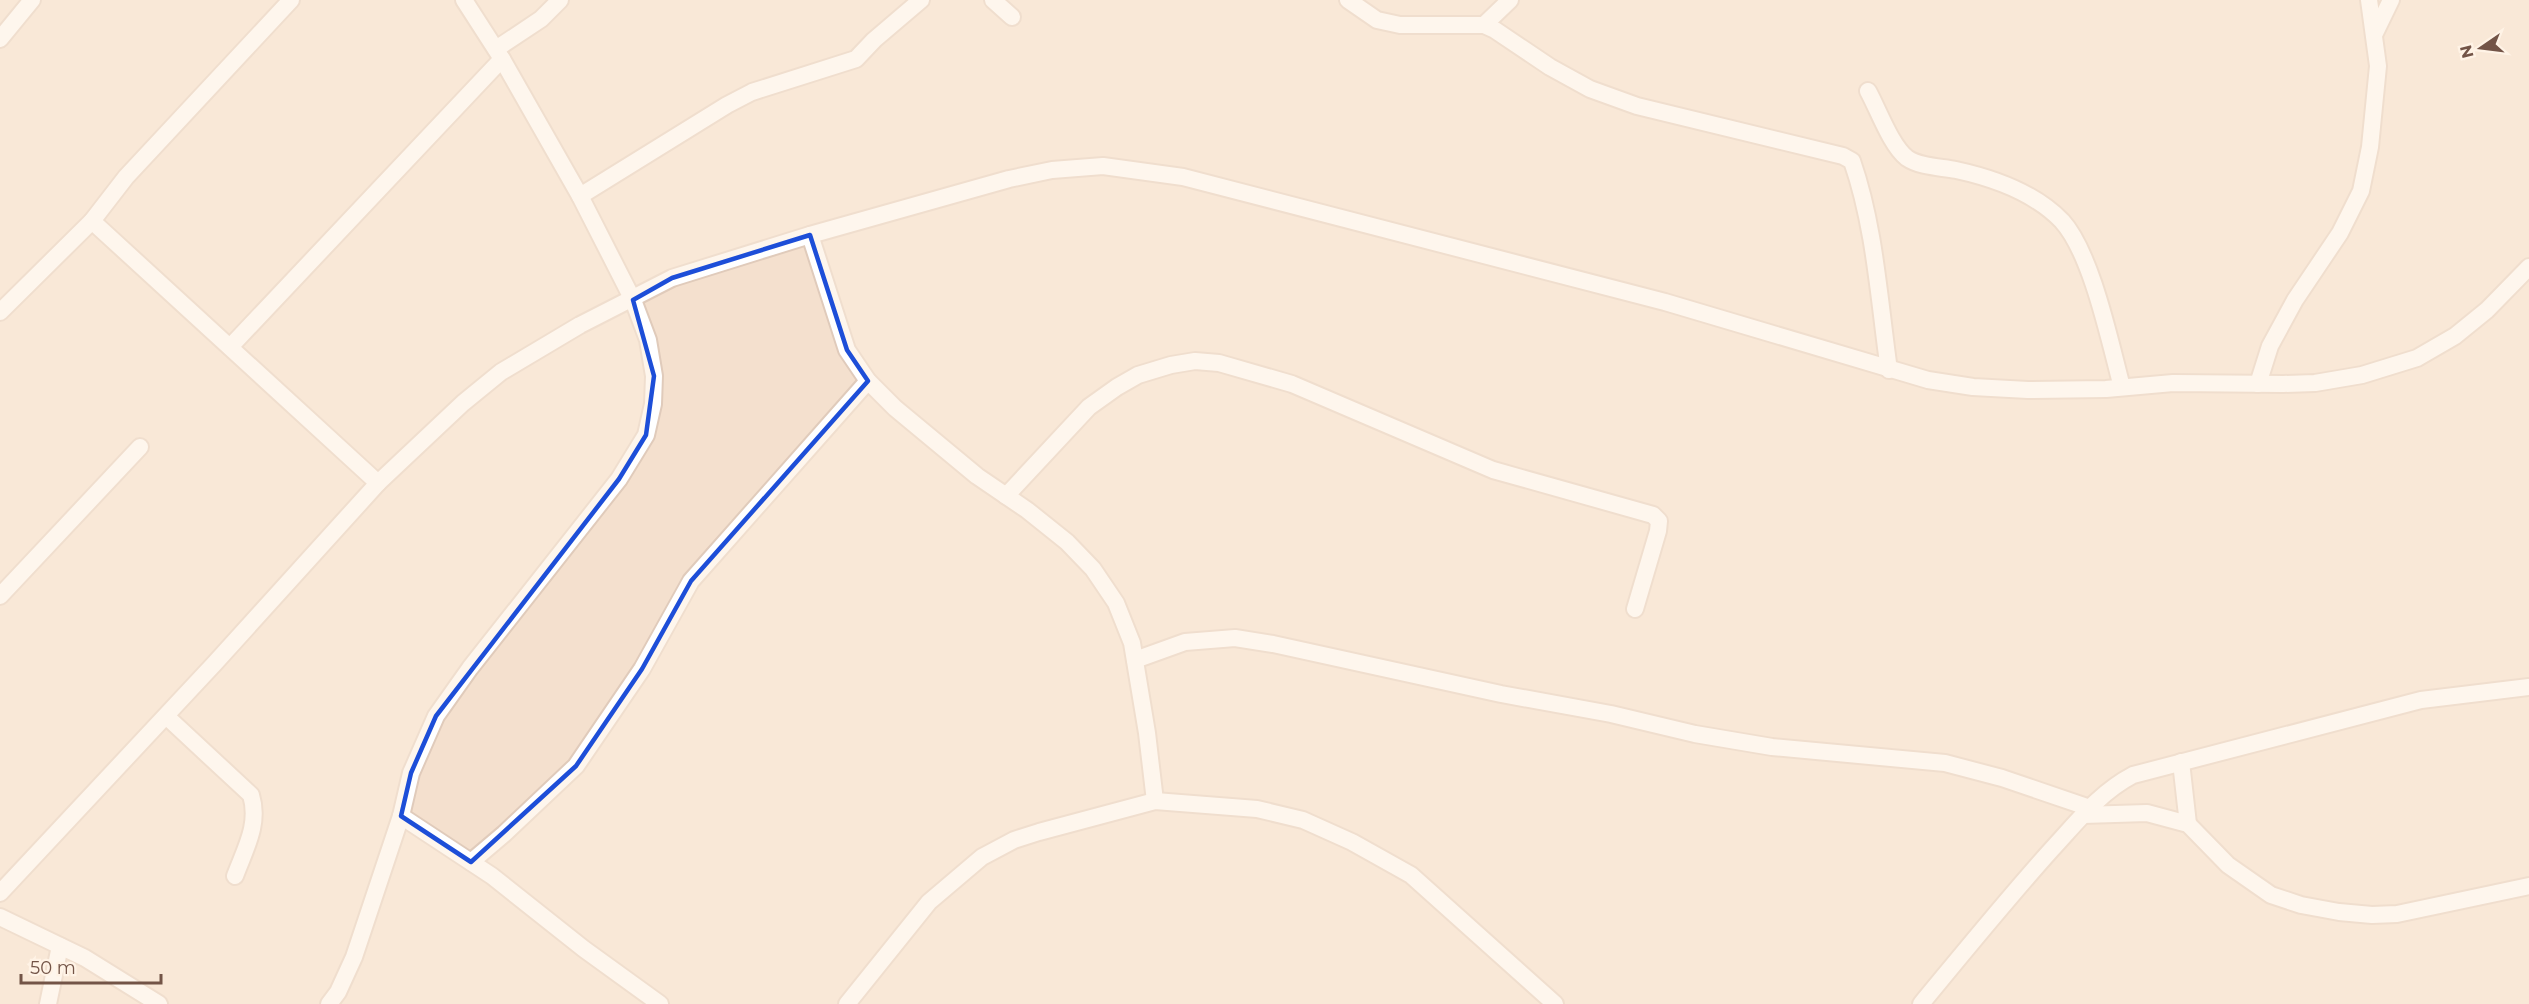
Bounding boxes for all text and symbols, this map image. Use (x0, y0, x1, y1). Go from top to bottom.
north arrow (2451, 18, 2511, 78)
text: N (2456, 43, 2478, 60)
scale bar (21, 947, 160, 985)
text: 50 m (30, 957, 76, 979)

